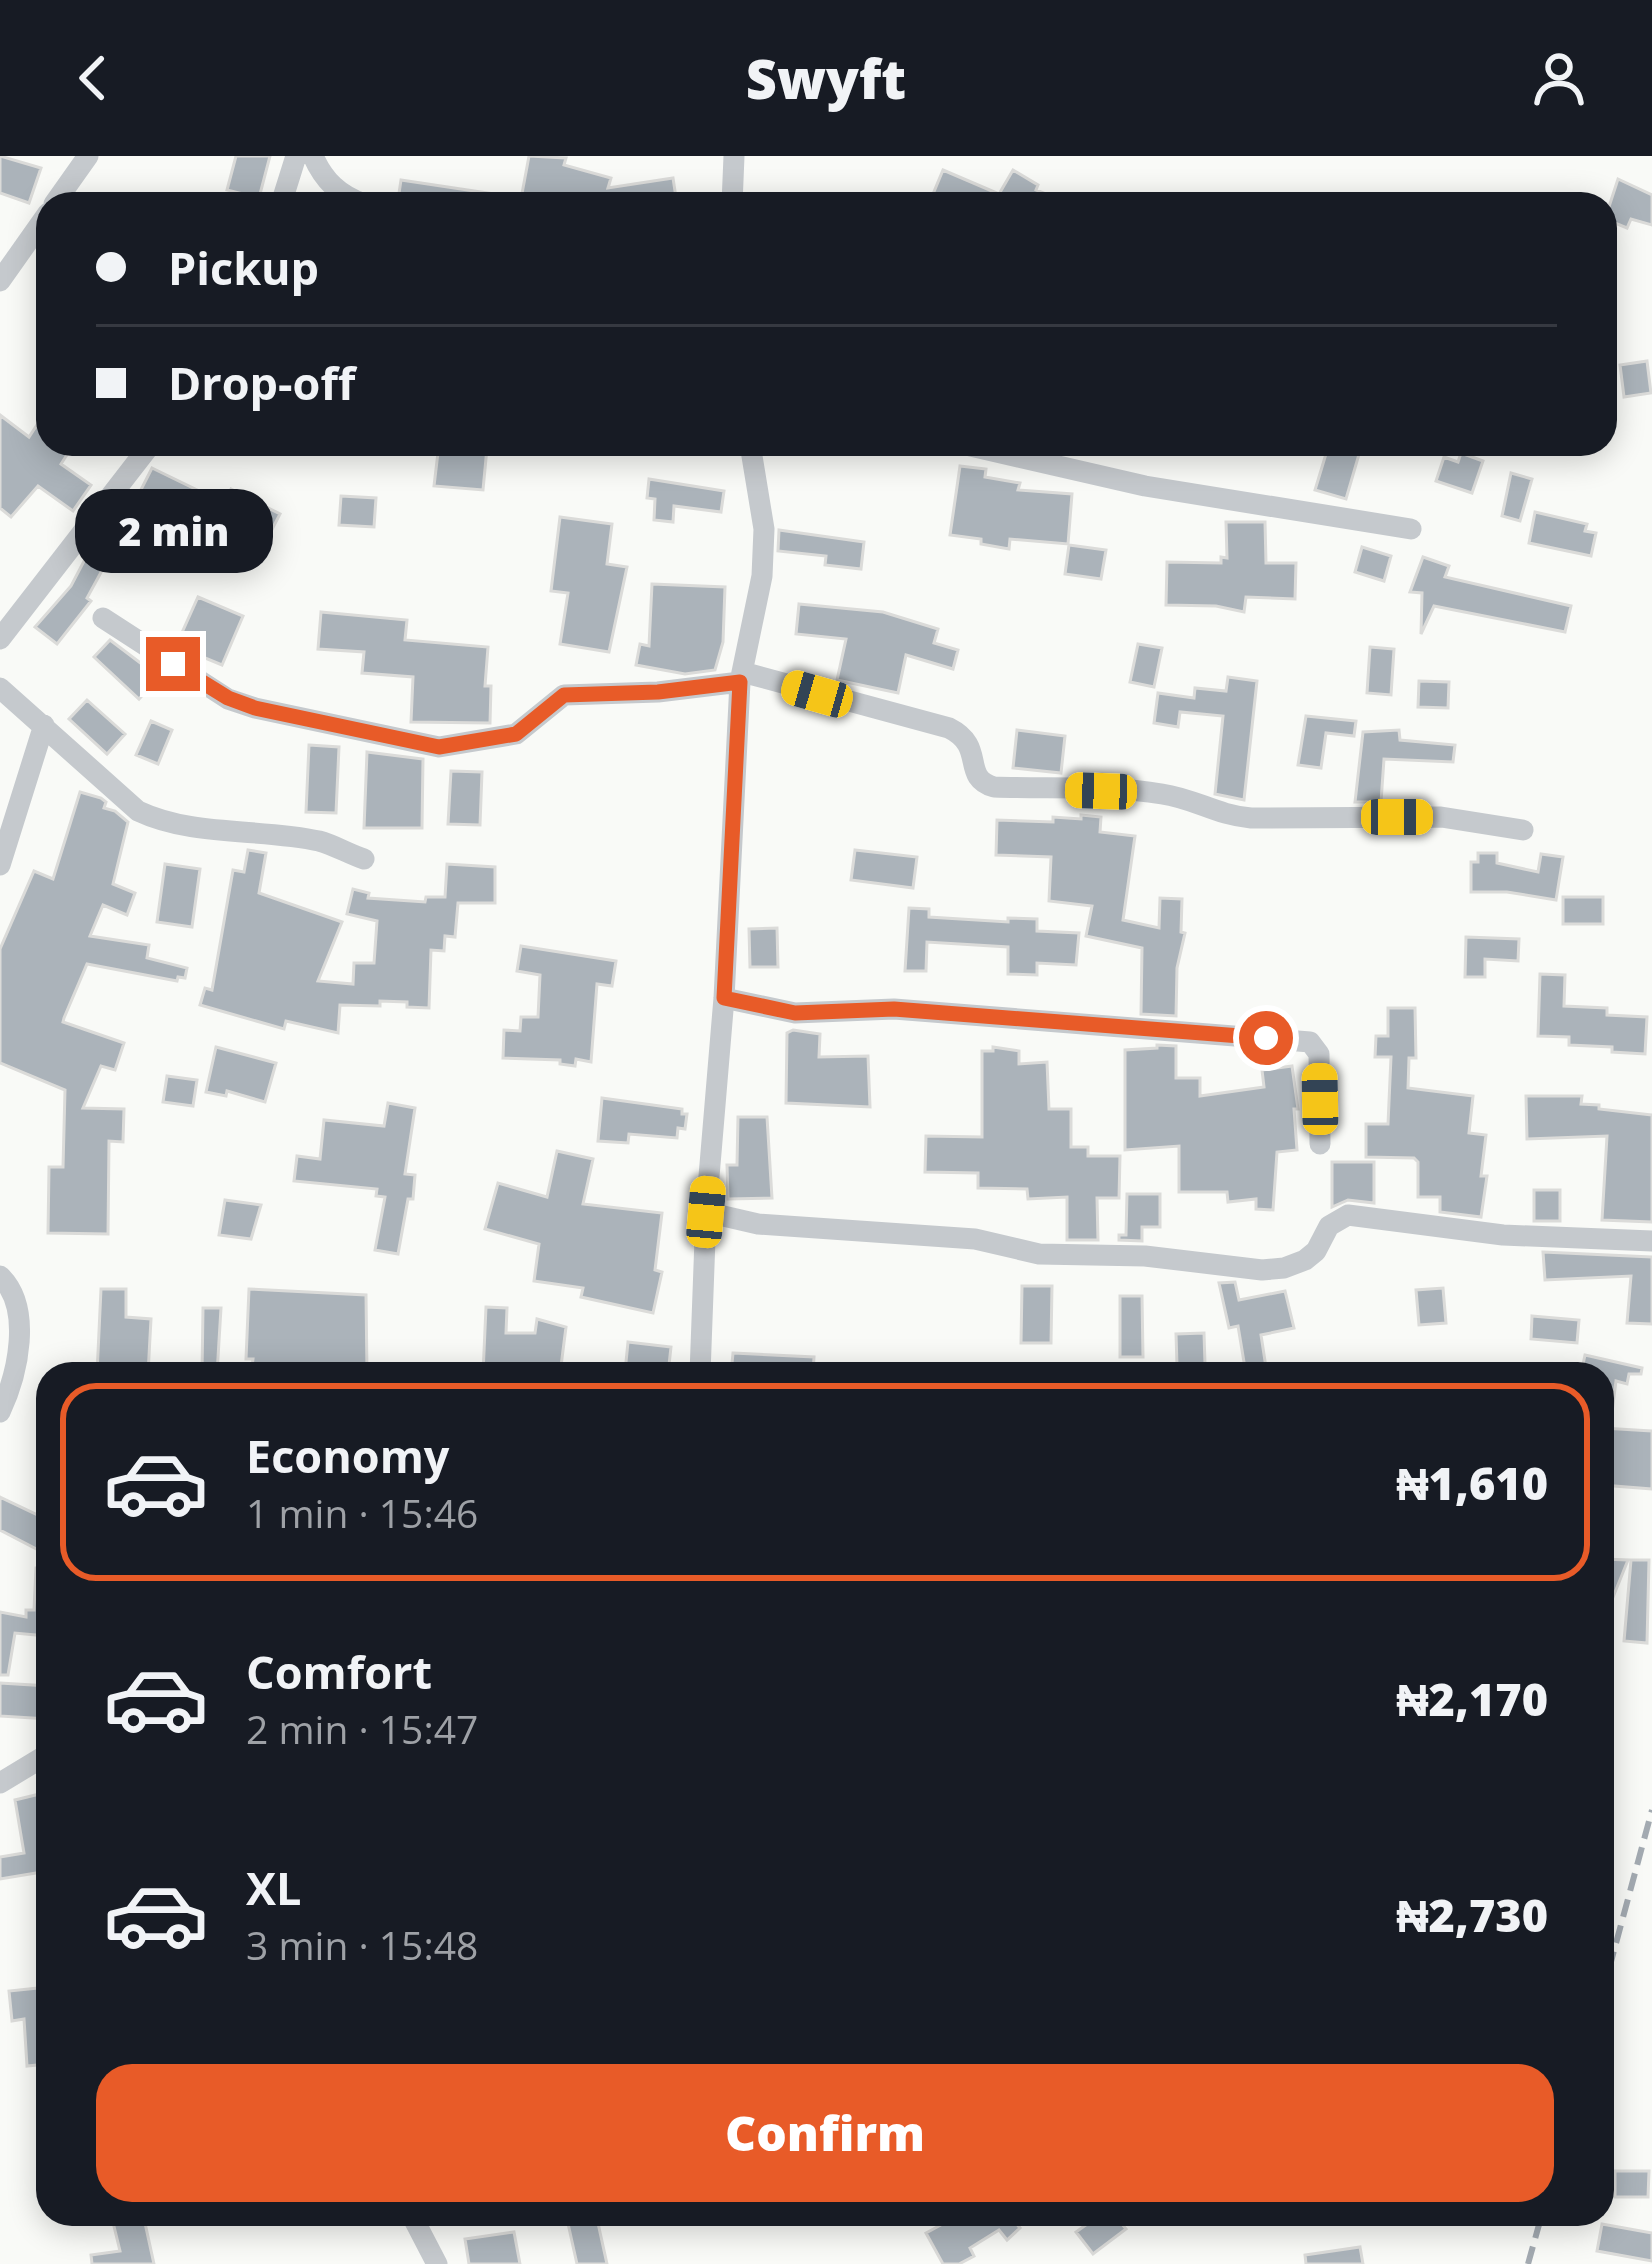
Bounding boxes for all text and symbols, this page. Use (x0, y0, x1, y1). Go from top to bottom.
text: Swyft (746, 41, 906, 115)
icon: back (60, 45, 126, 111)
icon: person (1526, 45, 1592, 111)
text: Pickup (168, 237, 319, 298)
text: Drop-off (168, 352, 355, 413)
callout: 2 min (74, 490, 272, 574)
text: 2 min (119, 504, 229, 557)
route end (146, 637, 200, 691)
car (777, 667, 857, 721)
car (1064, 772, 1138, 810)
car (1361, 799, 1433, 835)
route start (1239, 1011, 1293, 1065)
car (1301, 1063, 1339, 1135)
car (685, 1175, 727, 1249)
text: Economy (246, 1425, 449, 1486)
icon: car (102, 1428, 210, 1536)
text: ₦1,610 (1396, 1452, 1548, 1513)
text: 1 min · 15:46 (246, 1486, 478, 1539)
text: Comfort (246, 1641, 432, 1702)
icon: car (102, 1644, 210, 1752)
text: ₦2,170 (1396, 1668, 1548, 1729)
text: 2 min · 15:47 (246, 1702, 478, 1755)
text: XL (246, 1857, 301, 1918)
icon: car (102, 1860, 210, 1968)
text: ₦2,730 (1396, 1884, 1548, 1945)
text: 3 min · 15:48 (246, 1918, 478, 1971)
button: Confirm (96, 2064, 1554, 2202)

